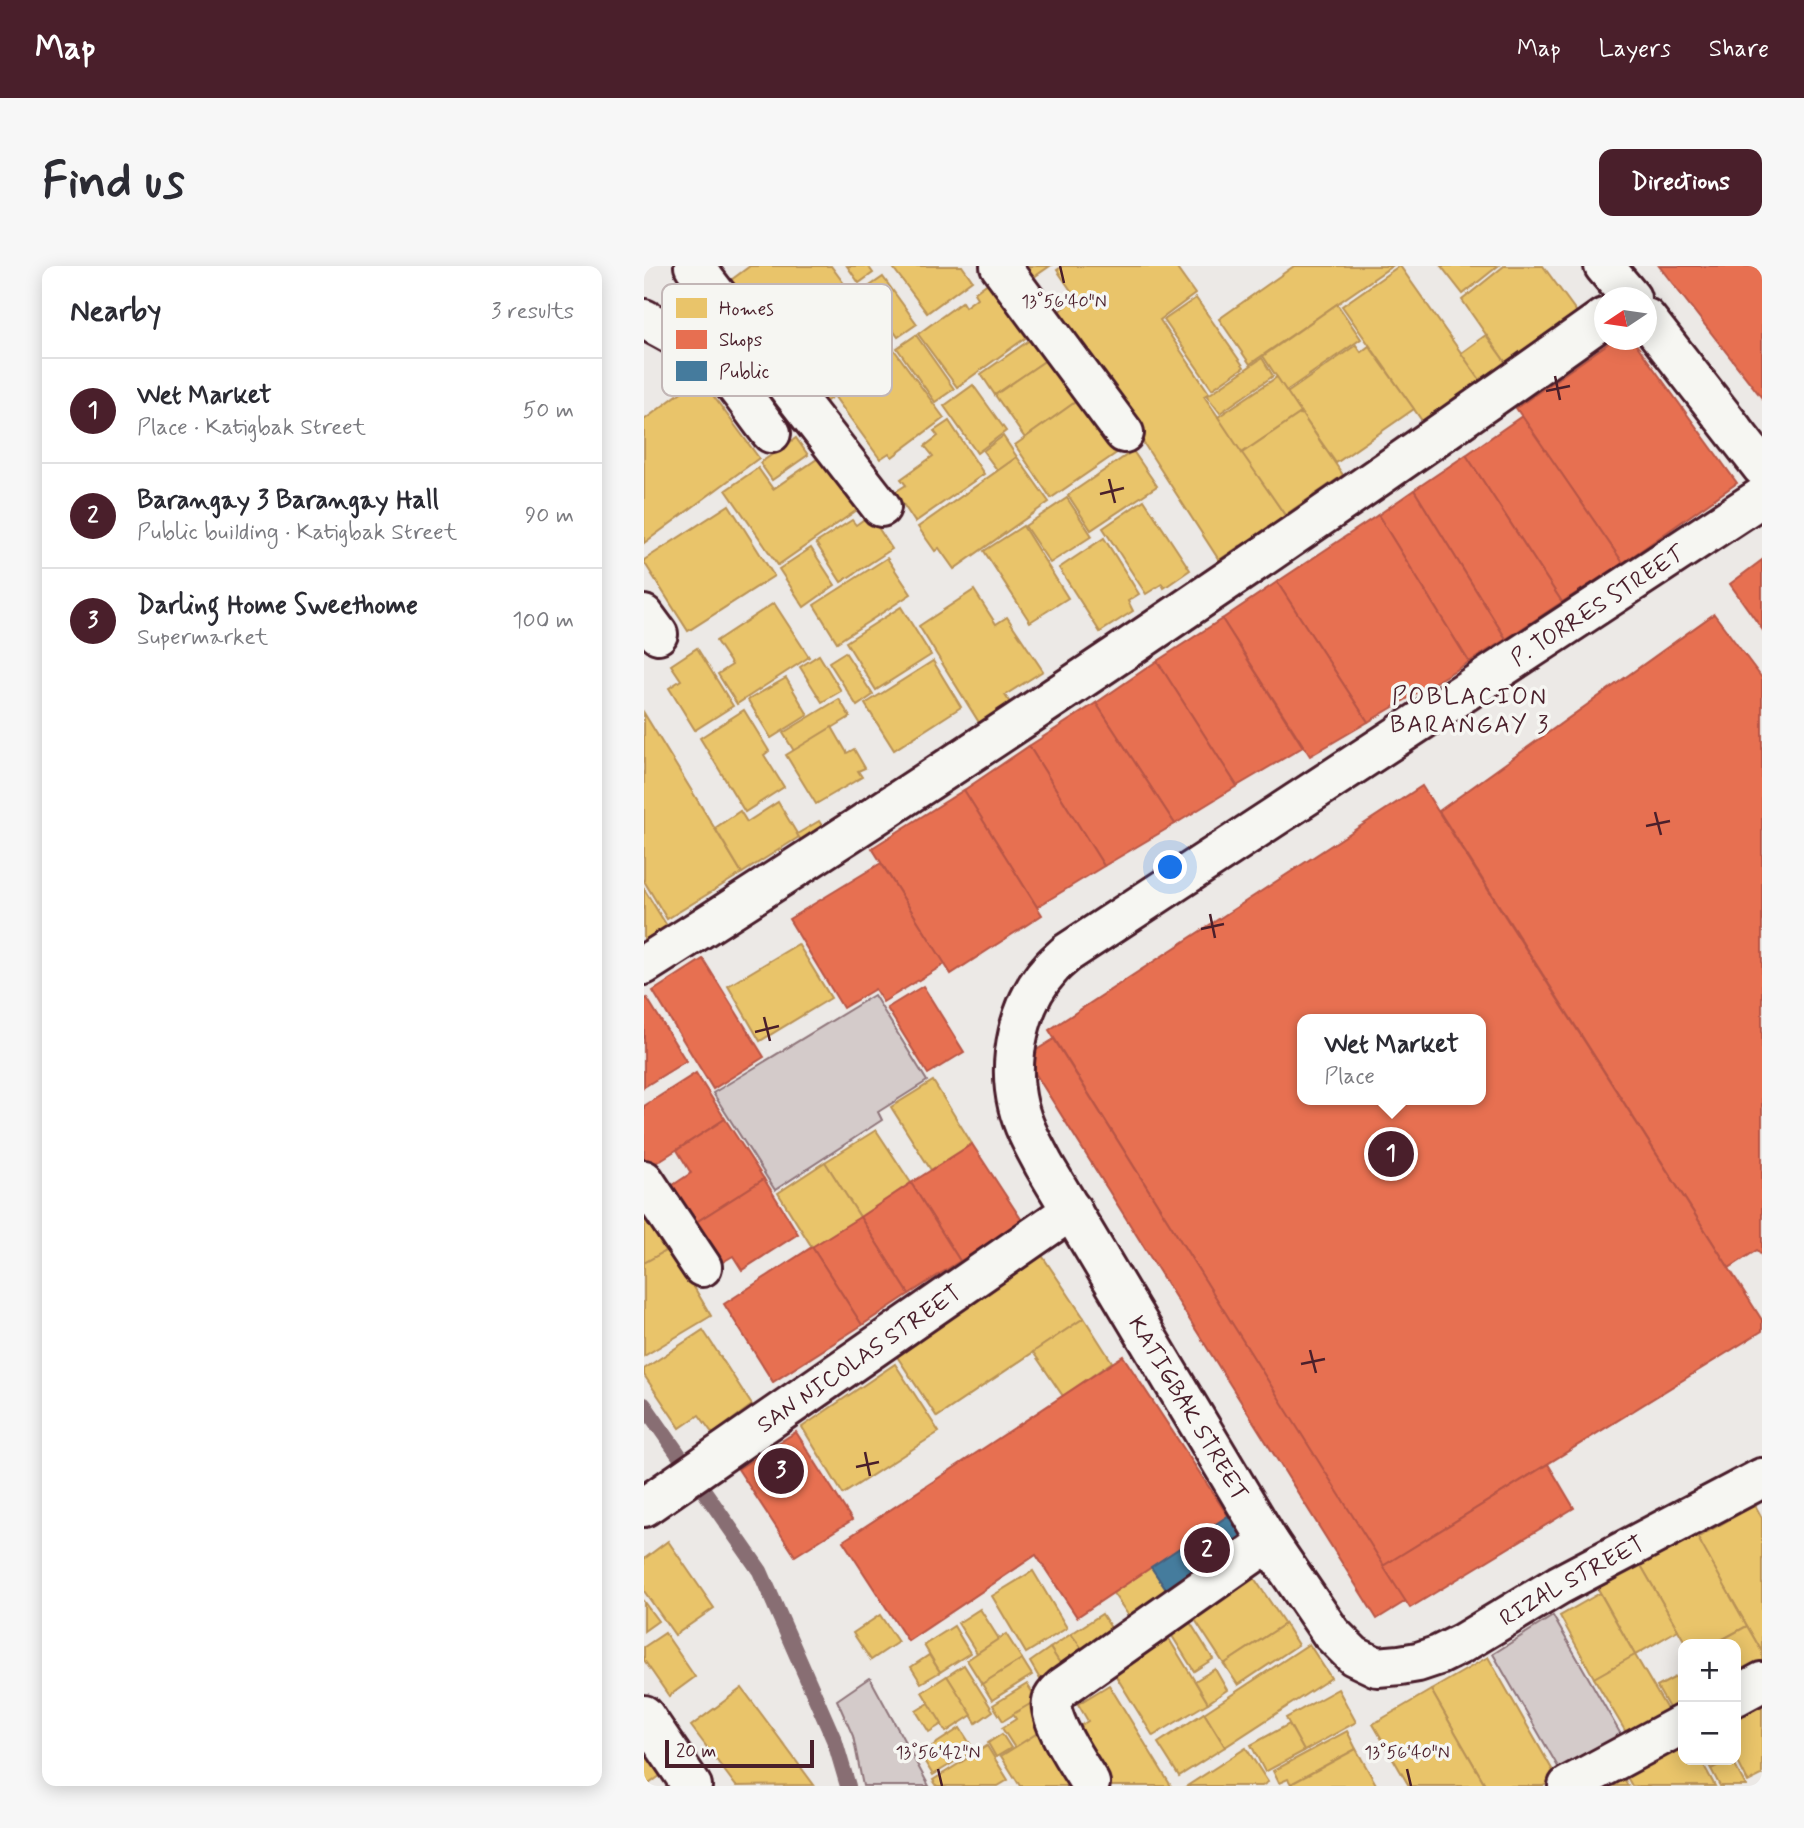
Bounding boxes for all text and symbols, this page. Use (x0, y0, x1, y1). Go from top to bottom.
text: Map (35, 27, 95, 71)
text: Map (1517, 34, 1561, 65)
text: Layers (1599, 34, 1671, 65)
text: Share (1709, 34, 1769, 65)
button: Directions (1599, 149, 1762, 216)
text: Find us (42, 150, 185, 215)
legend (662, 284, 892, 396)
north arrow (1594, 287, 1657, 350)
text: 13°56'40"N (1021, 290, 1107, 314)
text: Nearby (70, 292, 161, 331)
text: 3 results (491, 297, 574, 327)
text: Homes (719, 297, 774, 322)
text: Shops (719, 328, 762, 353)
text: Public (719, 360, 770, 385)
text: Wet Market (137, 379, 272, 413)
text: 1 (88, 396, 98, 426)
text: 50 m (523, 396, 574, 426)
text: Place · Katigbak Street (137, 413, 366, 443)
text: Barangay 3 Barangay Hall (137, 484, 439, 518)
text: 2 (87, 501, 99, 531)
text: 90 m (525, 501, 574, 531)
text: Public building · Katigbak Street (137, 518, 457, 548)
street label: P. TORRES STREET (1505, 539, 1692, 674)
text: Darling Home Sweethome (137, 589, 418, 623)
text: 3 (88, 606, 98, 636)
text: 100 m (512, 606, 574, 636)
text: Supermarket (137, 623, 268, 653)
district label: POBLACION BARANGAY 3 (1390, 682, 1550, 741)
your location (1153, 850, 1187, 884)
popup (1297, 1014, 1486, 1105)
text: Wet Market (1324, 1028, 1459, 1062)
text: Place (1324, 1062, 1375, 1092)
pin: 1 (1368, 1128, 1414, 1180)
street label: SAN NICOLAS STREET (752, 1279, 967, 1441)
street label: KATIGBAK STREET (1121, 1311, 1254, 1507)
pin: 3 (758, 1445, 804, 1497)
pin: 2 (1184, 1524, 1230, 1576)
street label: RIZAL STREET (1495, 1530, 1650, 1634)
map controls (1678, 1639, 1741, 1765)
button: + (1678, 1639, 1741, 1702)
button: − (1678, 1702, 1741, 1765)
scale bar (665, 1737, 814, 1769)
text: 20 m (676, 1739, 716, 1764)
text: 13°56'42"N (896, 1741, 980, 1765)
text: 13°56'40"N (1364, 1741, 1450, 1765)

